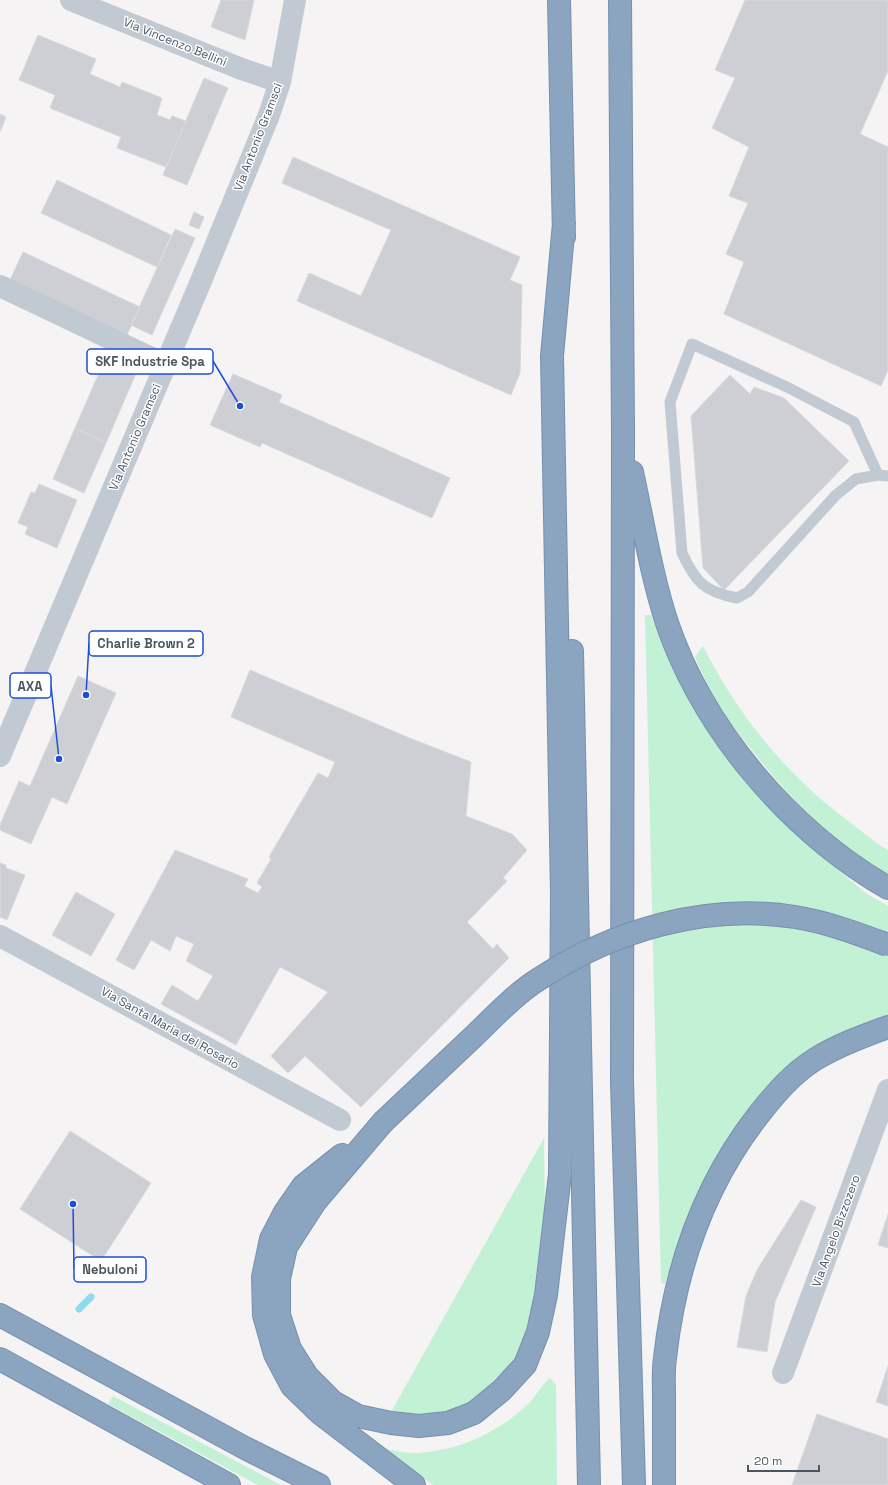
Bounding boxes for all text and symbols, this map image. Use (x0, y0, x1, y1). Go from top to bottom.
street label: Via Vincenzo Bellini (121, 14, 229, 70)
street label: Via Antonio Gramsci (230, 81, 286, 193)
callout: SKF Industrie Spa (87, 349, 213, 374)
text: SKF Industrie Spa (95, 353, 205, 370)
street label: Via Antonio Gramsci (105, 381, 165, 493)
callout: Charlie Brown 2 (89, 631, 203, 656)
text: Charlie Brown 2 (97, 635, 195, 652)
callout: AXA (10, 673, 51, 698)
text: AXA (18, 678, 43, 695)
street label: Via Santa Maria del Rosario (98, 983, 242, 1073)
street label: Via Angelo Bizzozero (808, 1173, 864, 1289)
callout: Nebuloni (74, 1257, 146, 1282)
text: Nebuloni (82, 1261, 138, 1278)
scale bar (748, 1447, 819, 1473)
text: 20 m (754, 1453, 782, 1469)

